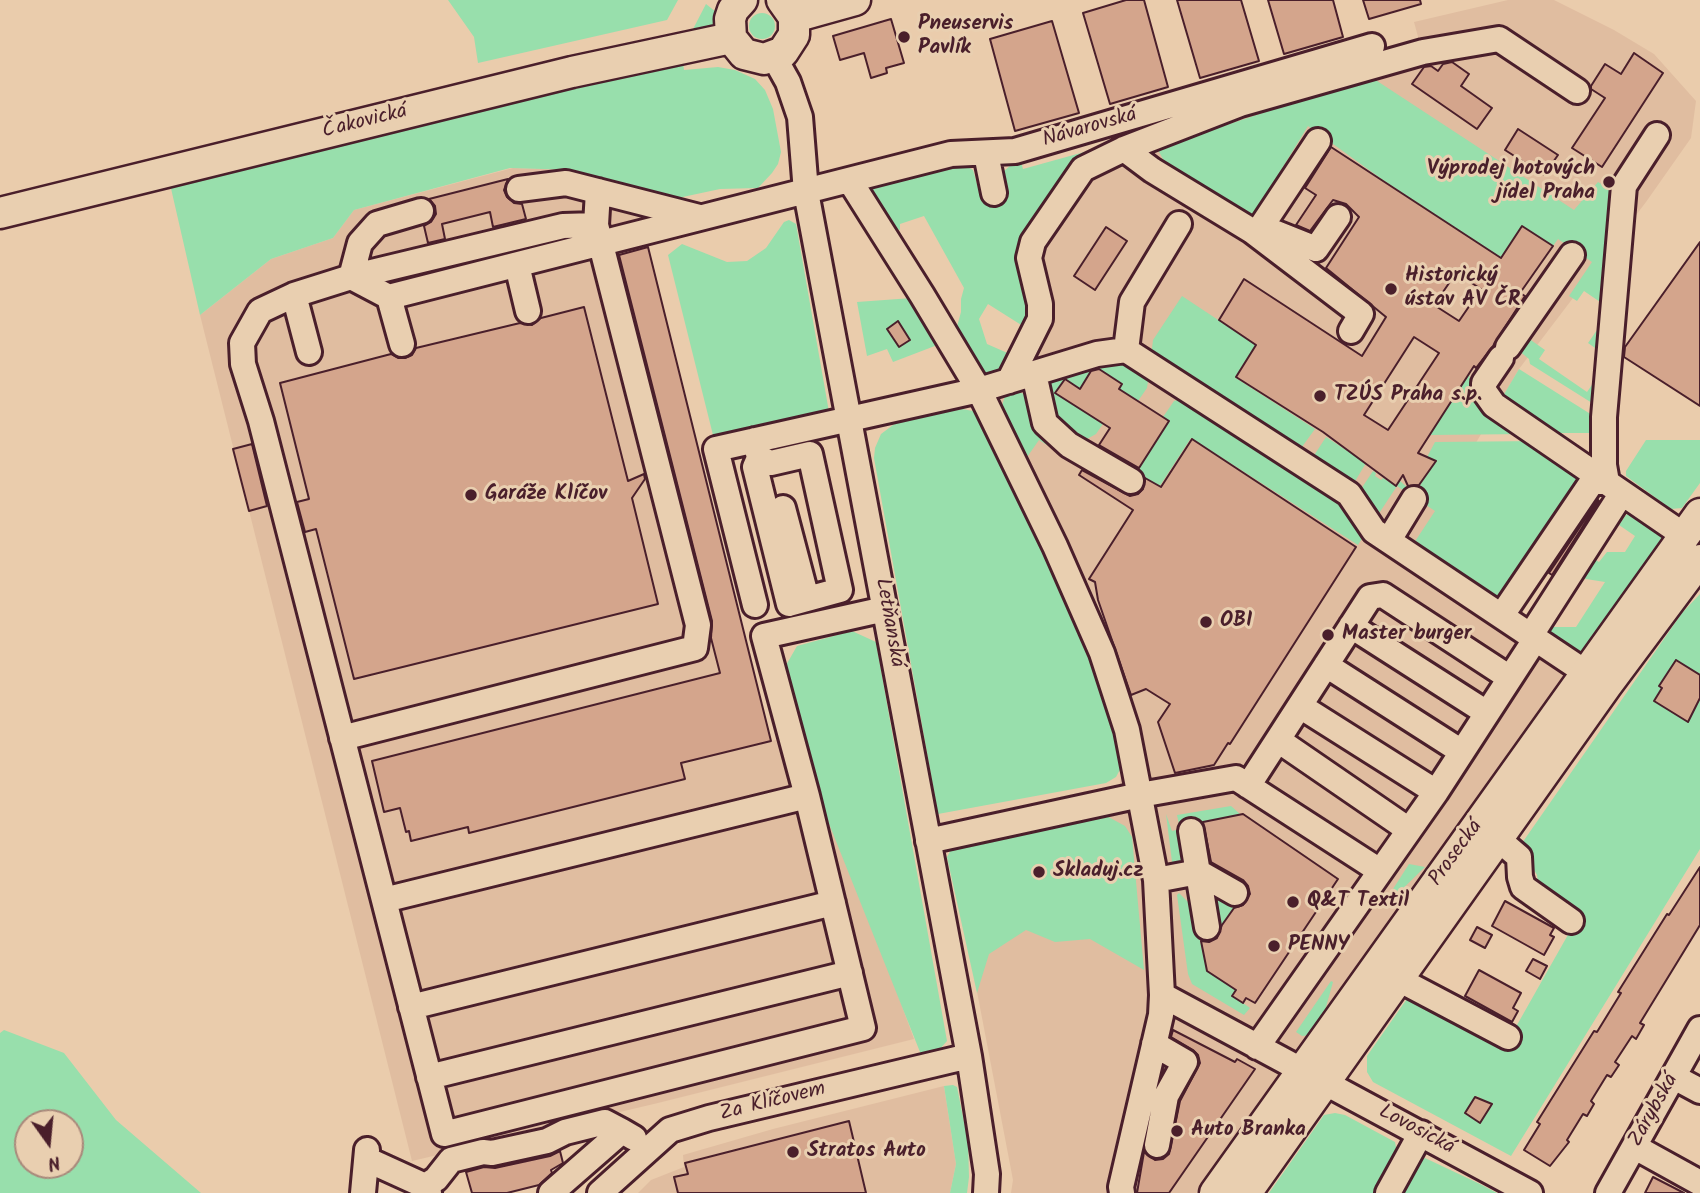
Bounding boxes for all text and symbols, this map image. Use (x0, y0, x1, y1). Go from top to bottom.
place label: Pneuservis Pavlík (918, 12, 1013, 62)
marker: Pneuservis Pavlík (896, 29, 912, 45)
street label: Čakovická (320, 100, 410, 146)
street label: Návarovská (1040, 104, 1140, 154)
place label: Výprodej hotových jídel Praha (1427, 157, 1595, 207)
marker: Výprodej hotových jídel Praha (1601, 174, 1617, 190)
place label: Historický ústav AV ČR (1405, 264, 1520, 314)
marker: Historický ústav AV ČR (1383, 281, 1399, 297)
place label: TZÚS Praha s.p. (1334, 383, 1482, 409)
marker: TZÚS Praha s.p. (1312, 388, 1328, 404)
place label: Garáže Klíčov (485, 482, 607, 508)
marker: Garáže Klíčov (463, 487, 479, 503)
street label: Letňanská (868, 577, 908, 669)
place label: OBI (1220, 609, 1253, 635)
marker: OBI (1198, 614, 1214, 630)
place label: Master burger (1342, 622, 1471, 648)
marker: Master burger (1320, 627, 1336, 643)
street label: Prosecká (1425, 816, 1489, 892)
place label: Skladuj.cz (1053, 859, 1144, 885)
marker: Skladuj.cz (1031, 864, 1047, 880)
place label: Q&T Textil (1307, 889, 1409, 915)
marker: Q&T Textil (1285, 894, 1301, 910)
place label: PENNY (1288, 933, 1349, 959)
marker: PENNY (1266, 938, 1282, 954)
street label: Zárybská (1625, 1070, 1685, 1152)
street label: Za Klíčovem (718, 1078, 828, 1128)
street label: Lovosická (1374, 1101, 1458, 1161)
north arrow (14, 1109, 84, 1179)
place label: Auto Branka (1191, 1118, 1306, 1144)
marker: Auto Branka (1169, 1123, 1185, 1139)
place label: Stratos Auto (807, 1139, 926, 1165)
marker: Stratos Auto (785, 1144, 801, 1160)
text: N (44, 1146, 64, 1178)

